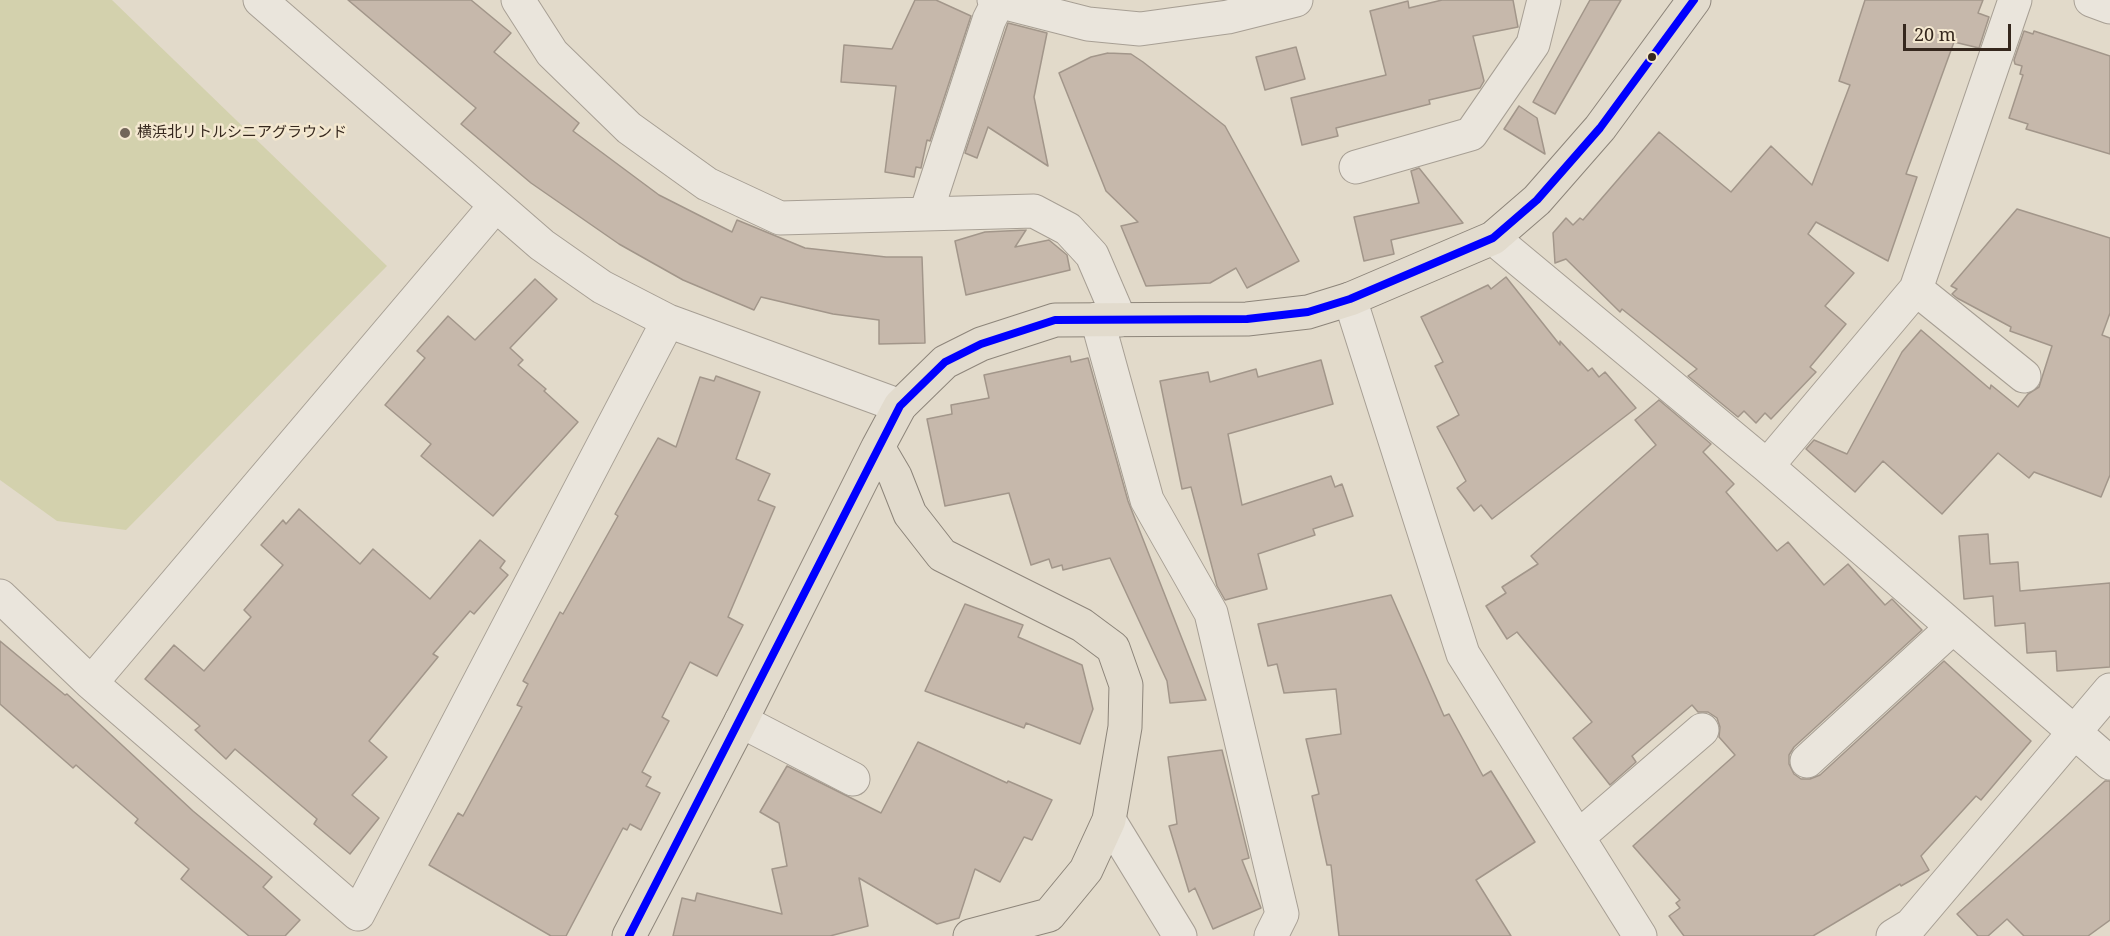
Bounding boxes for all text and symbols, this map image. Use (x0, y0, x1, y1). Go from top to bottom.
scale bar (1906, 12, 2014, 50)
text: 20 m (1914, 22, 1956, 46)
unlabelled marker (1646, 51, 1658, 63)
place label: 横浜北リトルシニアグラウンド (137, 124, 347, 142)
marker: 横浜北リトルシニアグラウンド (118, 126, 132, 140)

